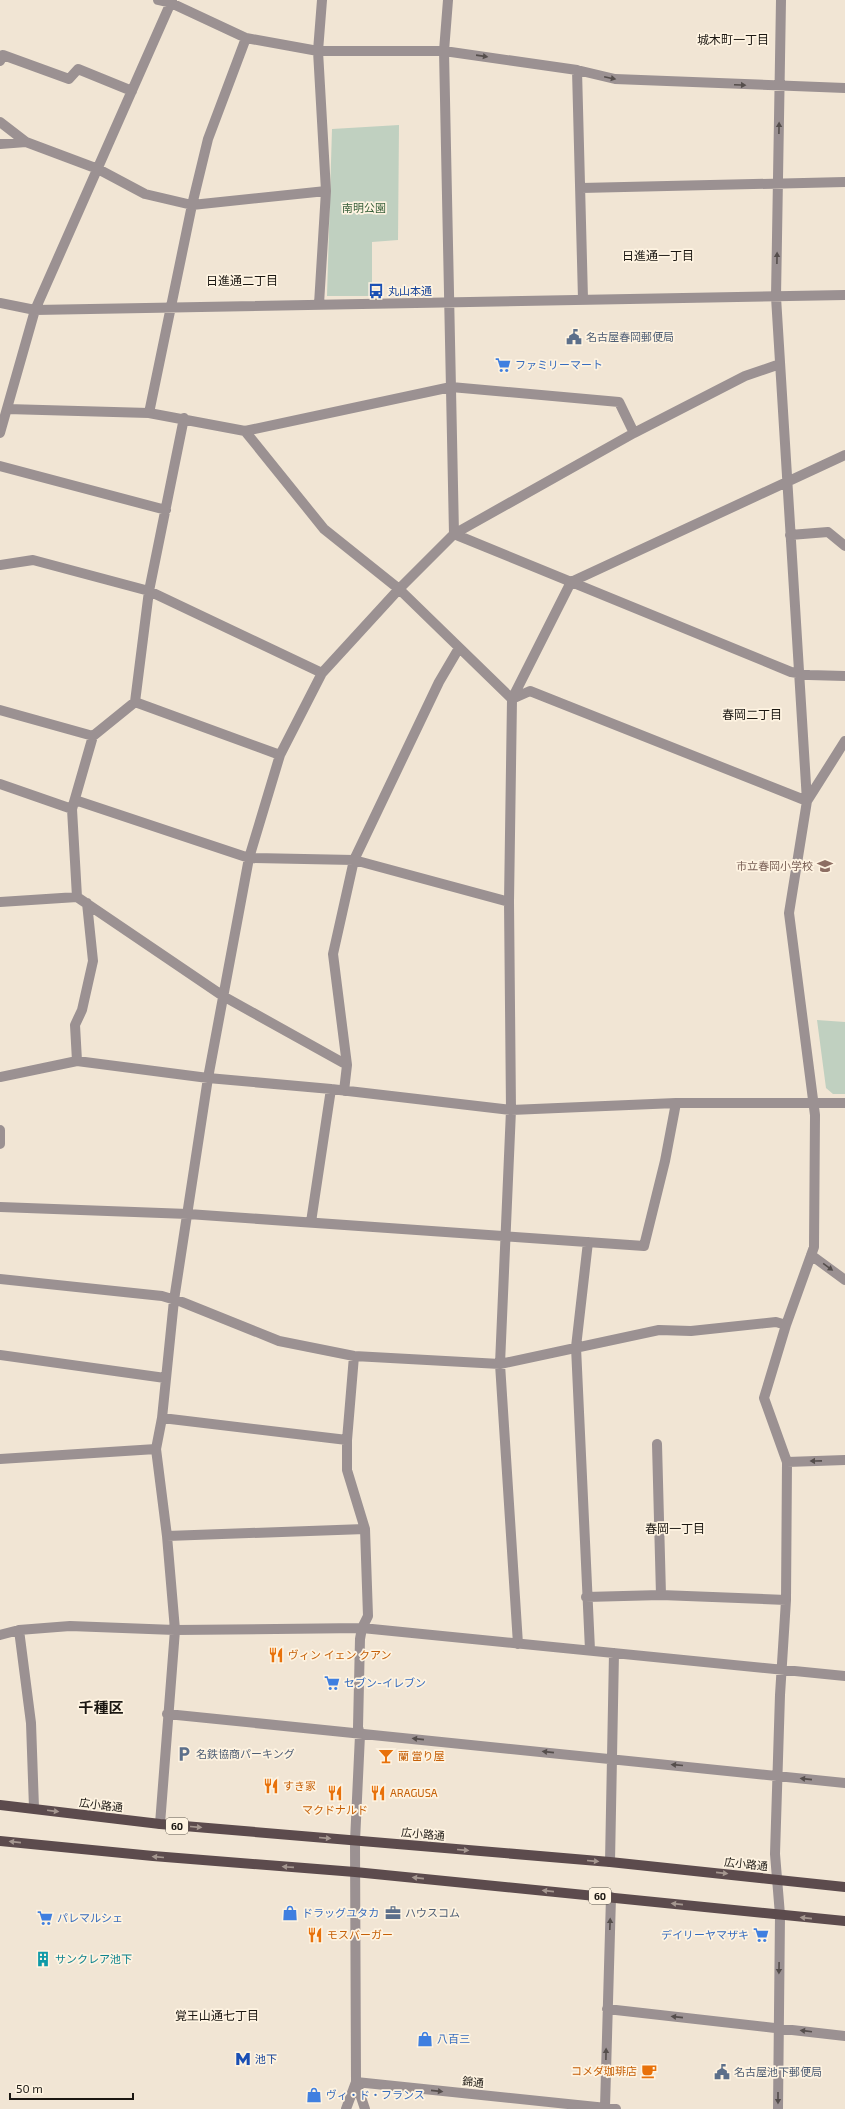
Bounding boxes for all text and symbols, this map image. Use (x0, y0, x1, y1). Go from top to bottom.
district label: 城木町一丁目 (697, 32, 769, 46)
one-way arrow (476, 53, 488, 59)
one-way arrow (604, 76, 616, 82)
one-way arrow (734, 82, 747, 88)
one-way arrow (776, 121, 782, 134)
park label: 南明公園 (342, 201, 386, 214)
district label: 日進通一丁目 (622, 248, 694, 262)
one-way arrow (774, 251, 780, 264)
district label: 日進通二丁目 (206, 273, 278, 287)
bus stop icon: 丸山本通 (367, 282, 385, 300)
place label: 丸山本通 (388, 284, 432, 297)
public building icon: 名古屋春岡郵便局 (565, 328, 583, 346)
place label: 名古屋春岡郵便局 (586, 330, 674, 343)
supermarket icon: ファミリーマート (494, 356, 512, 374)
place label: ファミリーマート (515, 358, 603, 371)
district label: 春岡二丁目 (722, 707, 782, 721)
school or university icon: 市立春岡小学校 (816, 857, 834, 875)
place label: 市立春岡小学校 (736, 859, 813, 872)
one-way arrow (823, 1263, 833, 1271)
one-way arrow (809, 1458, 822, 1464)
district label: 春岡一丁目 (645, 1521, 705, 1535)
restaurant icon: ヴィン イェン クアン (267, 1646, 285, 1664)
place label: ヴィン イェン クアン (288, 1648, 391, 1661)
supermarket icon: セブン-イレブン (323, 1674, 341, 1692)
place label: セブン-イレブン (344, 1676, 426, 1689)
district label: 千種区 (78, 1698, 124, 1716)
one-way arrow (412, 1736, 424, 1743)
parking icon: 名鉄協商パーキング (175, 1745, 193, 1763)
place label: 名鉄協商パーキング (196, 1747, 295, 1760)
bar icon: 蘭 當り屋 (377, 1747, 395, 1765)
place label: 蘭 當り屋 (398, 1749, 444, 1762)
one-way arrow (542, 1749, 554, 1756)
one-way arrow (671, 1762, 683, 1768)
one-way arrow (800, 1775, 812, 1782)
restaurant icon: すき家 (262, 1777, 280, 1795)
place label: すき家 (283, 1779, 316, 1792)
restaurant icon: マクドナルド (326, 1784, 344, 1802)
restaurant icon: ARAGUSA (369, 1784, 387, 1802)
place label: ARAGUSA (390, 1786, 438, 1799)
street label: 広小路通 (78, 1795, 124, 1814)
place label: マクドナルド (302, 1803, 368, 1816)
one-way arrow (47, 1807, 59, 1814)
road number: 60 (166, 1818, 188, 1834)
one-way arrow (190, 1824, 202, 1831)
street label: 広小路通 (401, 1825, 446, 1842)
one-way arrow (319, 1835, 331, 1842)
one-way arrow (9, 1839, 21, 1845)
one-way arrow (457, 1846, 469, 1853)
one-way arrow (152, 1853, 164, 1860)
street label: 広小路通 (723, 1855, 769, 1872)
one-way arrow (587, 1857, 599, 1864)
one-way arrow (282, 1863, 294, 1870)
one-way arrow (716, 1870, 728, 1877)
one-way arrow (412, 1875, 424, 1882)
one-way arrow (542, 1888, 554, 1894)
road number: 60 (589, 1888, 611, 1904)
one-way arrow (671, 1901, 683, 1907)
shop icon: ドラッグユタカ (281, 1904, 299, 1922)
office icon: ハウスコム (384, 1904, 402, 1922)
place label: ドラッグユタカ (302, 1906, 379, 1919)
place label: ハウスコム (405, 1906, 460, 1919)
supermarket icon: パレマルシェ (36, 1909, 54, 1927)
place label: パレマルシェ (57, 1911, 123, 1924)
one-way arrow (800, 1914, 812, 1921)
one-way arrow (607, 1917, 613, 1930)
restaurant icon: モスバーガー (306, 1926, 324, 1944)
supermarket icon: デイリーヤマザキ (752, 1926, 770, 1944)
place label: モスバーガー (327, 1928, 393, 1941)
place label: デイリーヤマザキ (661, 1928, 749, 1941)
building icon: サンクレア池下 (34, 1950, 52, 1968)
place label: サンクレア池下 (55, 1952, 132, 1965)
one-way arrow (776, 1962, 782, 1975)
district label: 覚王山通七丁目 (175, 2008, 259, 2022)
one-way arrow (671, 2014, 683, 2020)
one-way arrow (800, 2028, 812, 2034)
shop icon: 八百三 (416, 2030, 434, 2048)
place label: 八百三 (437, 2032, 470, 2045)
one-way arrow (603, 2047, 609, 2060)
metro station icon: 池下 (234, 2050, 252, 2068)
place label: 池下 (255, 2052, 277, 2065)
cafe icon: コメダ珈琲店 (640, 2062, 658, 2080)
public building icon: 名古屋池下郵便局 (713, 2063, 731, 2081)
place label: コメダ珈琲店 (571, 2064, 637, 2077)
place label: 名古屋池下郵便局 (734, 2065, 822, 2078)
street label: 錦通 (461, 2074, 485, 2089)
scale bar (10, 2075, 133, 2101)
text: 50 m (16, 2081, 43, 2095)
shop icon: ヴィ・ド・フランス (305, 2086, 323, 2104)
one-way arrow (431, 2087, 443, 2094)
place label: ヴィ・ド・フランス (326, 2088, 425, 2101)
one-way arrow (775, 2092, 781, 2105)

